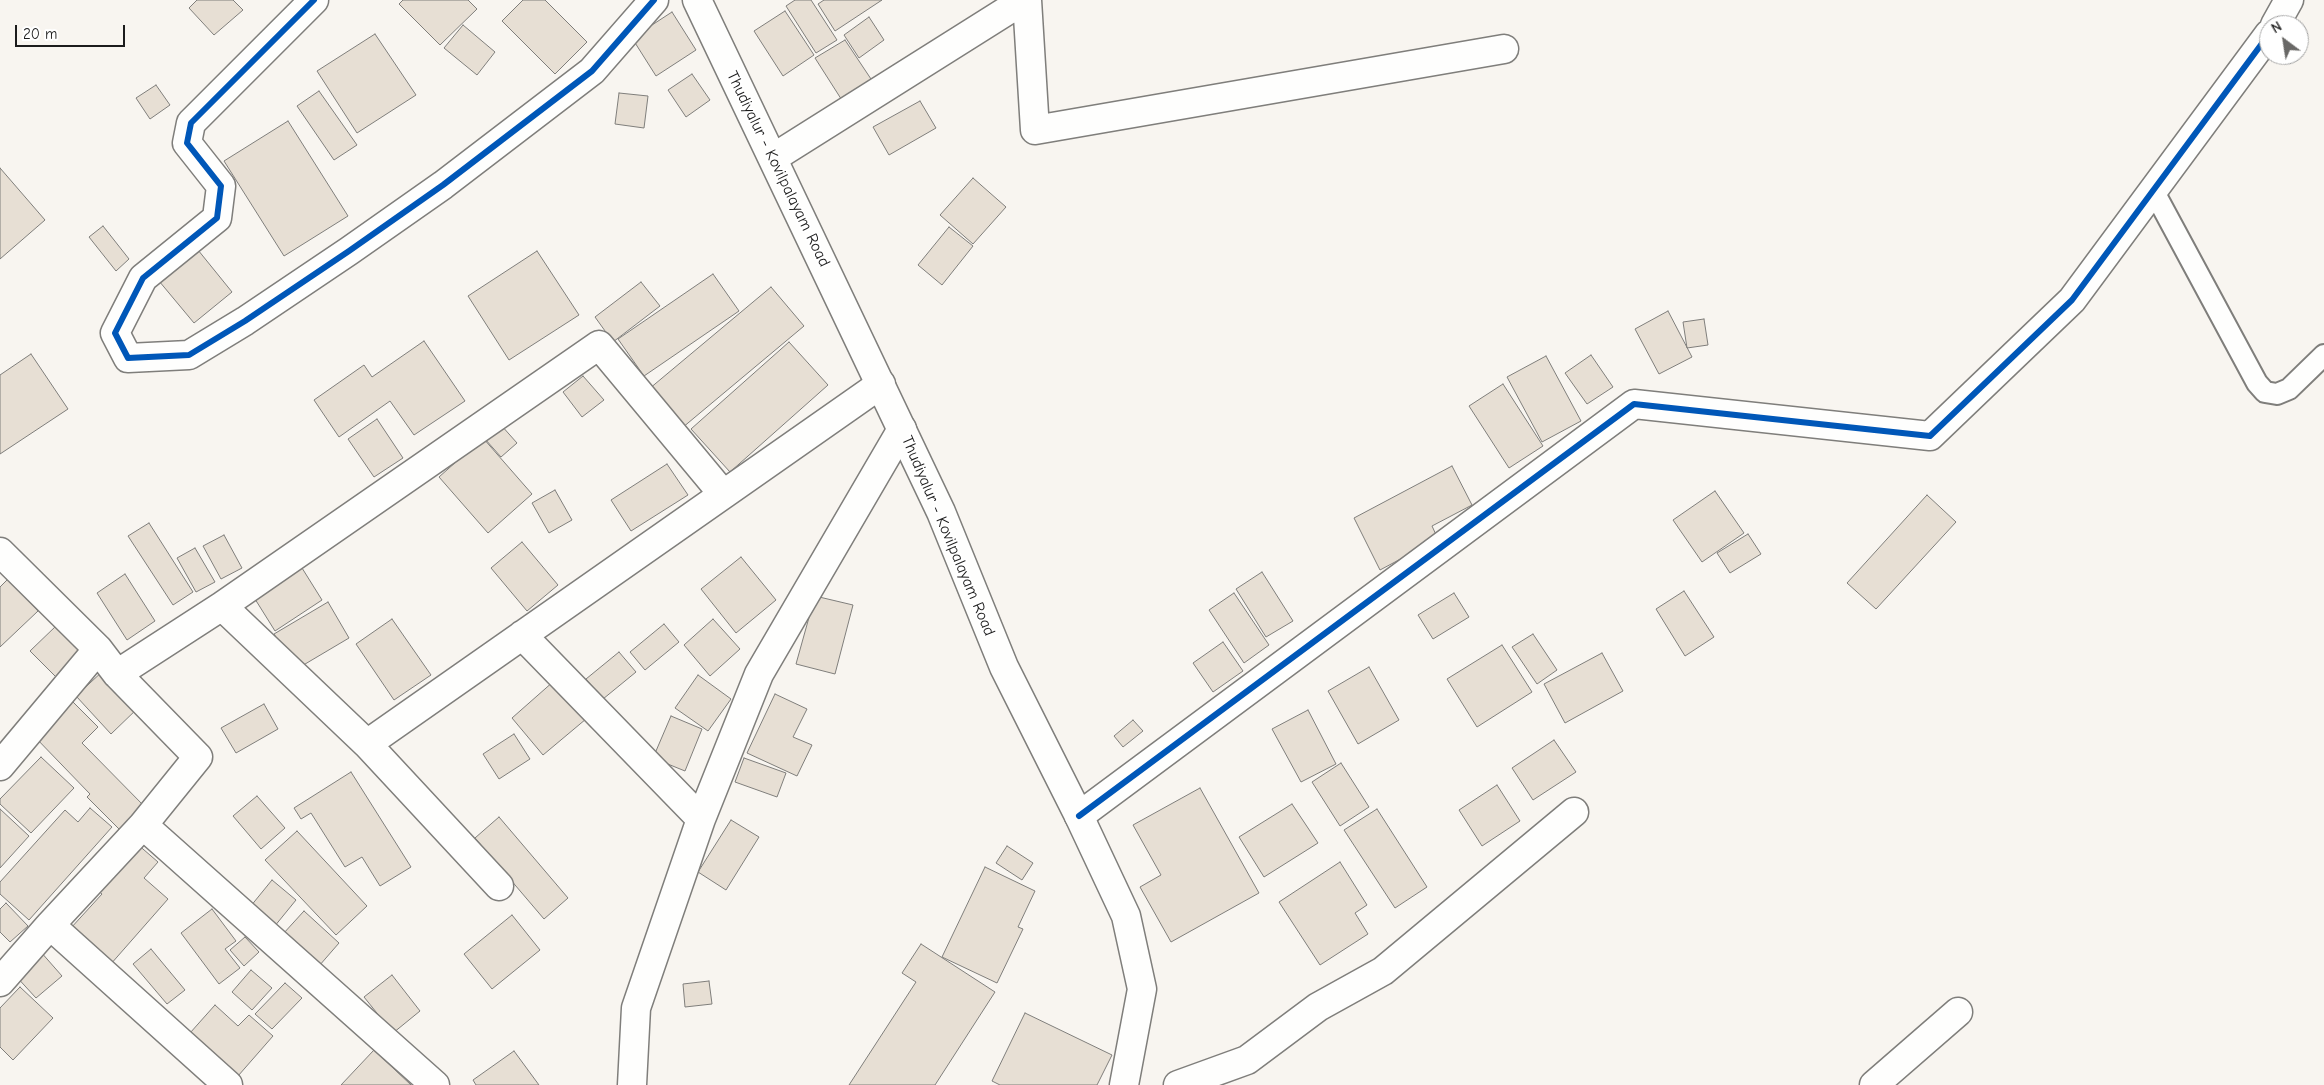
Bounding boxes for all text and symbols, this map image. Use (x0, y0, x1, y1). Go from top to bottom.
scale bar (18, 15, 128, 47)
north arrow (2259, 15, 2309, 65)
text: N (2268, 18, 2285, 37)
text: 20 m (23, 25, 57, 43)
street label: Thudiyalur - Kovilpalayam Road (722, 68, 834, 270)
street label: Thudiyalur - Kovilpalayam Road (897, 433, 999, 639)

